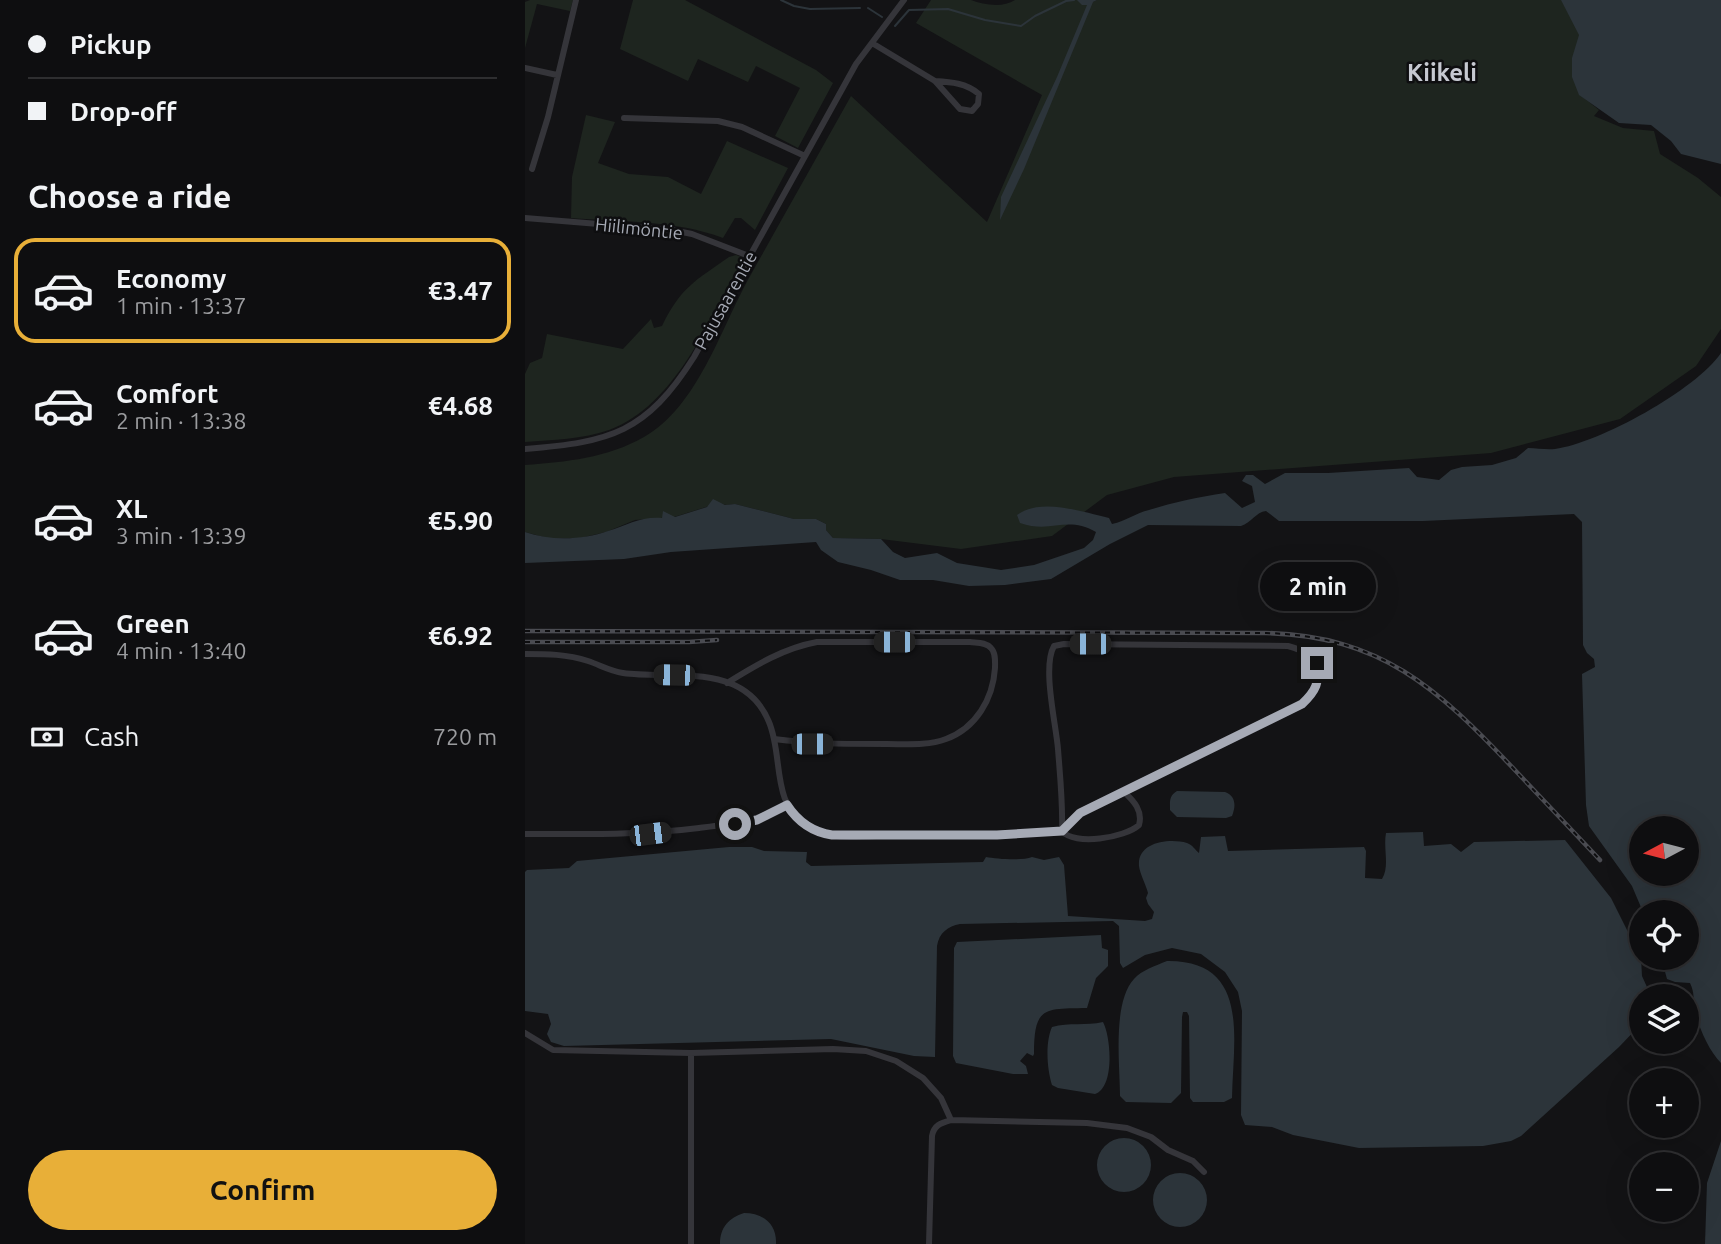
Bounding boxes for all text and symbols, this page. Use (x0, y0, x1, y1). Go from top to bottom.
text: Pickup (70, 30, 152, 59)
district label: Kiikeli (1407, 59, 1477, 86)
text: Drop-off (70, 97, 177, 126)
text: Choose a ride (28, 178, 231, 214)
street label: Hiilimöntie (594, 213, 684, 243)
street label: Pajusaarentie (690, 247, 760, 353)
icon: car (32, 259, 95, 322)
text: Economy (116, 264, 226, 293)
text: €3.47 (428, 276, 493, 305)
text: 1 min · 13:37 (116, 293, 247, 318)
icon: car (32, 374, 95, 437)
text: Comfort (116, 379, 219, 408)
text: €4.68 (428, 391, 493, 420)
text: 2 min · 13:38 (116, 408, 247, 433)
icon: car (32, 489, 95, 552)
text: XL (116, 494, 147, 523)
text: €5.90 (428, 506, 493, 535)
text: 3 min · 13:39 (116, 523, 247, 548)
callout: 2 min (1259, 562, 1375, 610)
text: 2 min (1289, 574, 1347, 599)
icon: car (32, 604, 95, 667)
text: Green (116, 609, 190, 638)
text: €6.92 (428, 621, 493, 650)
car (874, 632, 916, 653)
car (1070, 634, 1112, 655)
text: 4 min · 13:40 (116, 638, 247, 663)
route end (1301, 647, 1333, 679)
car (653, 664, 696, 686)
icon: cash (28, 718, 66, 756)
text: Cash (84, 722, 139, 751)
text: 720 m (433, 724, 497, 749)
car (792, 734, 834, 755)
route start (719, 808, 751, 840)
north arrow (1629, 816, 1699, 886)
map controls (1629, 816, 1699, 1222)
car (628, 821, 673, 847)
button: locate (1629, 900, 1699, 970)
button: layers (1629, 984, 1699, 1054)
button: + (1629, 1068, 1699, 1138)
button: Confirm (28, 1150, 497, 1230)
button: − (1629, 1152, 1699, 1222)

